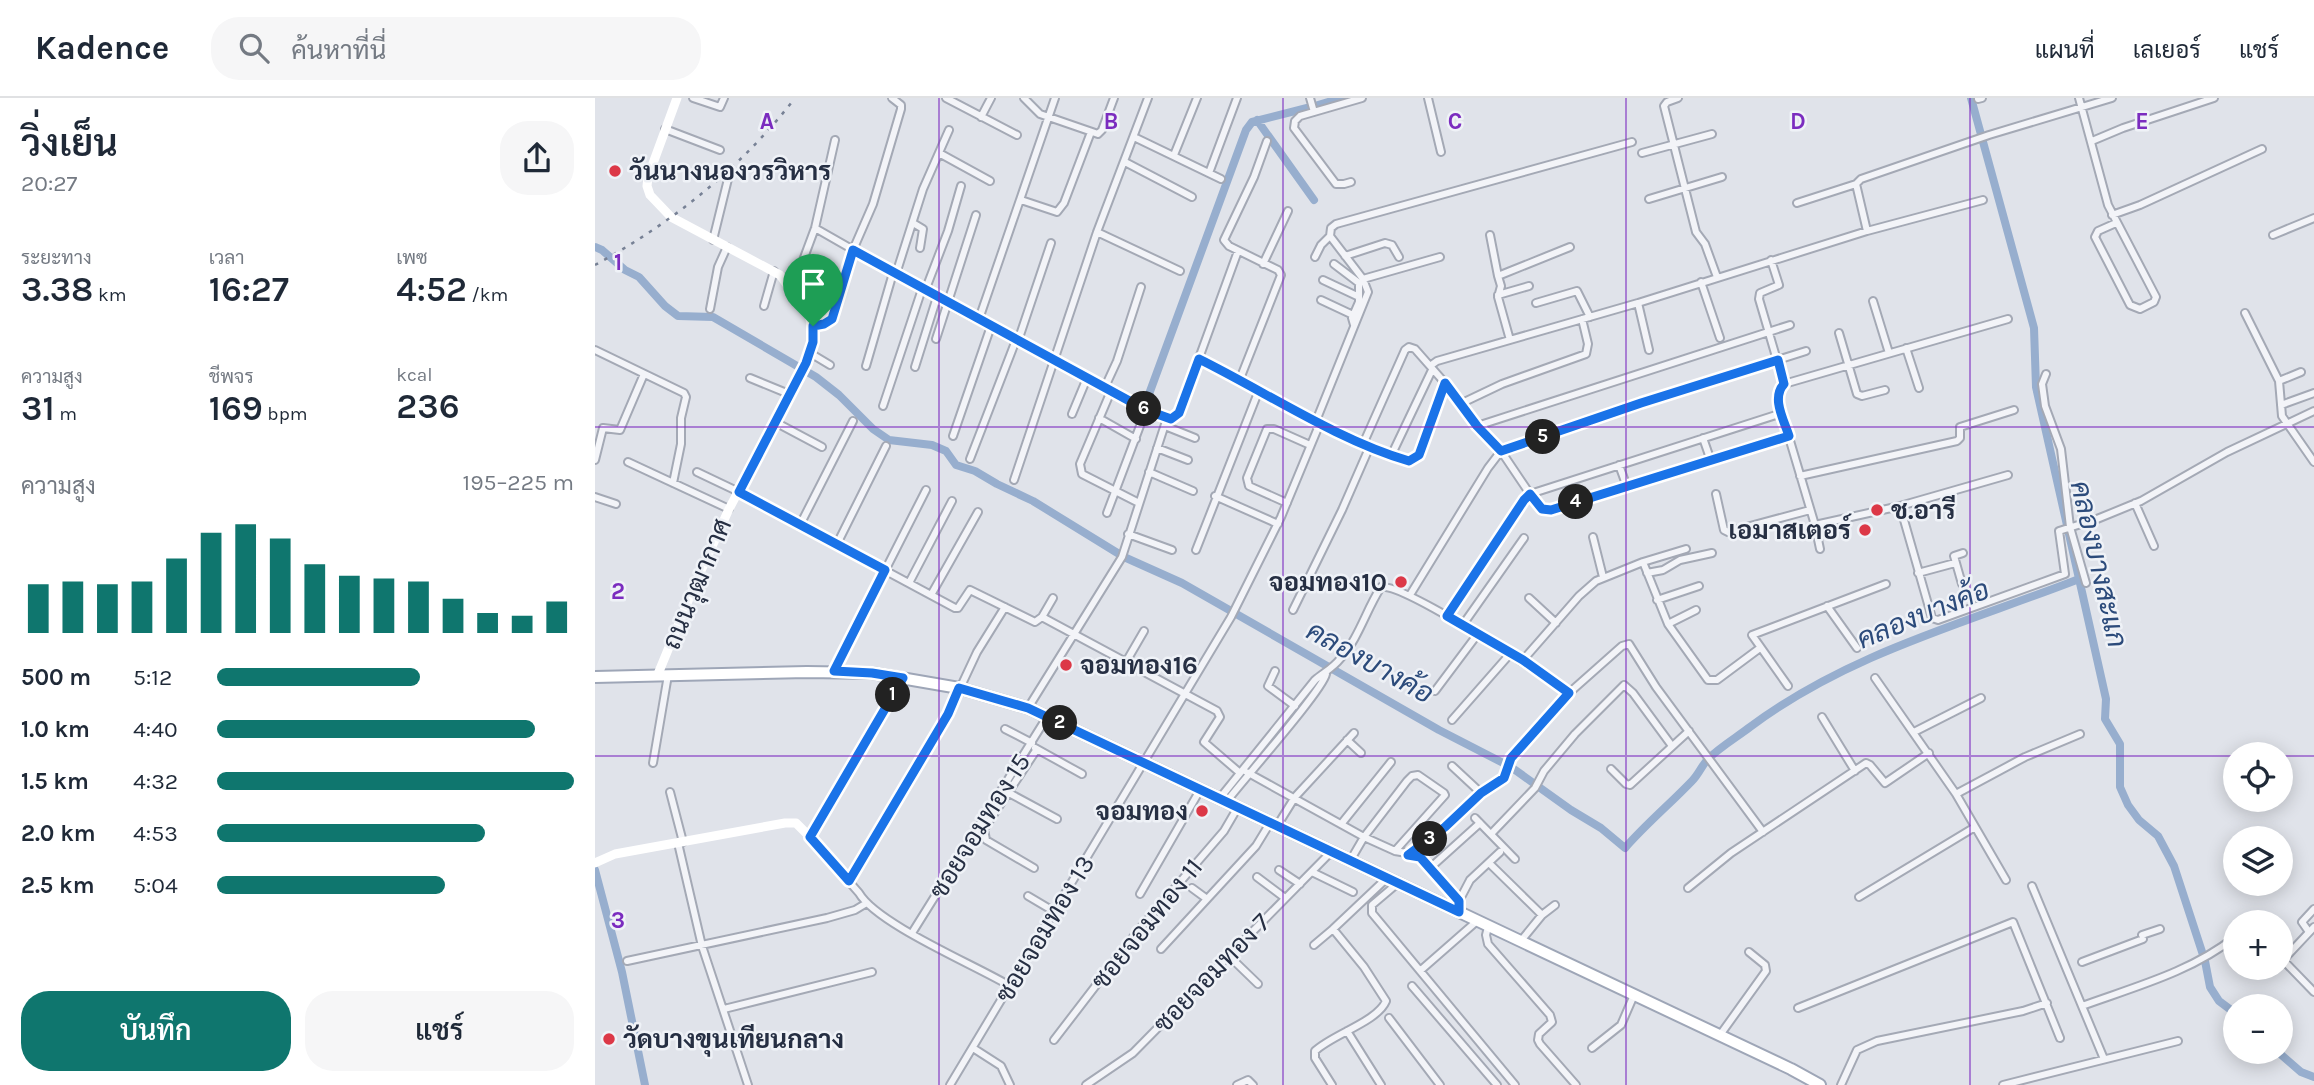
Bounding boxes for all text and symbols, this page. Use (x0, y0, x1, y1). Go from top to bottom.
search box (211, 17, 701, 80)
text: Kadence (35, 29, 169, 67)
icon: search (235, 29, 273, 67)
text: ค้นหาที่นี่ (291, 35, 386, 66)
text: แผนที่ (2035, 36, 2095, 64)
text: เลเยอร์ (2133, 36, 2201, 64)
text: แชร์ (2239, 36, 2279, 64)
text: A (760, 108, 774, 135)
text: B (1104, 108, 1118, 135)
text: C (1448, 108, 1462, 135)
text: D (1790, 108, 1806, 135)
text: E (2135, 108, 2149, 135)
text: วิ่งเย็น (21, 121, 118, 166)
button: share (500, 121, 574, 195)
place label: วันนางนองวรวิหาร (629, 156, 831, 187)
marker: วันนางนองวรวิหาร (607, 163, 623, 179)
text: 20:27 (21, 170, 77, 197)
text: ระยะทาง (21, 247, 92, 269)
text: เวลา (209, 247, 245, 269)
text: เพซ (396, 247, 428, 269)
text: 1 (614, 249, 622, 276)
pin (783, 254, 843, 326)
icon: arrive (794, 265, 832, 303)
text: 3.38 (21, 269, 93, 310)
text: 16:27 (209, 269, 289, 310)
text: 4:52 (396, 269, 467, 310)
text: km (93, 284, 126, 306)
text: /km (467, 284, 508, 306)
text: kcal (396, 364, 433, 386)
text: ความสูง (21, 366, 83, 388)
text: ชีพจร (209, 366, 254, 388)
text: 236 (396, 386, 460, 427)
text: 31 (21, 388, 55, 429)
text: 169 (209, 388, 263, 429)
pin: 6 (1127, 392, 1161, 426)
text: 6 (1138, 397, 1149, 419)
text: m (55, 403, 77, 425)
text: bpm (263, 403, 308, 425)
pin: 5 (1525, 420, 1560, 454)
text: 5 (1537, 425, 1548, 447)
text: 195–225 m (463, 469, 574, 496)
text: ความสูง (21, 473, 96, 500)
water label: คลองบางสะแก (2064, 477, 2134, 651)
pin: 4 (1559, 484, 1593, 520)
text: 4 (1570, 490, 1581, 512)
place label: ช.อารี (1891, 495, 1955, 526)
marker: ช.อารี (1869, 502, 1885, 518)
place label: เอมาสเตอร์ (1728, 513, 1853, 546)
street label: ถนนวุฒากาศ (656, 514, 740, 655)
marker: เอมาสเตอร์ (1857, 522, 1873, 538)
place label: จอมทอง10 (1269, 567, 1387, 598)
water label: คลองบางค้อ (1851, 570, 1994, 656)
marker: จอมทอง10 (1393, 574, 1409, 590)
text: 2 (611, 578, 625, 605)
water label: คลองบางค้อ (1301, 611, 1441, 710)
place label: จอมทอง16 (1080, 650, 1198, 681)
marker: จอมทอง16 (1058, 657, 1074, 673)
text: 500 m (21, 664, 91, 691)
text: 5:12 (133, 664, 172, 691)
pin: 1 (875, 678, 911, 712)
text: 1 (889, 683, 896, 705)
pin: 2 (1043, 706, 1077, 740)
text: 2 (1054, 711, 1065, 733)
text: 1.0 km (21, 716, 90, 743)
text: 4:40 (133, 716, 178, 743)
map controls (2223, 742, 2293, 1064)
button: locate (2223, 742, 2293, 812)
street label: ซอยจอมทอง 15 (923, 748, 1037, 904)
text: 1.5 km (21, 768, 89, 795)
text: 4:32 (133, 768, 178, 795)
place label: จอมทอง (1095, 796, 1188, 827)
marker: จอมทอง (1194, 803, 1210, 819)
text: 2.0 km (21, 820, 96, 847)
text: 4:53 (133, 820, 178, 847)
pin: 3 (1413, 822, 1447, 856)
button: layers (2223, 826, 2293, 896)
text: 3 (1424, 827, 1435, 849)
street label: ซอยจอมทอง 13 (989, 850, 1101, 1008)
street label: ซอยจอมทอง 11 (1085, 852, 1209, 996)
text: 2.5 km (21, 872, 95, 899)
text: 5:04 (133, 872, 178, 899)
text: 3 (611, 907, 625, 934)
street label: ซอยจอมทอง 7 (1147, 907, 1277, 1039)
button: + (2223, 910, 2293, 980)
button: บันทึก (21, 991, 291, 1071)
button: แชร์ (305, 991, 574, 1071)
button: − (2223, 994, 2293, 1064)
place label: วัดบางขุนเทียนกลาง (623, 1024, 844, 1057)
marker: วัดบางขุนเทียนกลาง (601, 1031, 617, 1047)

